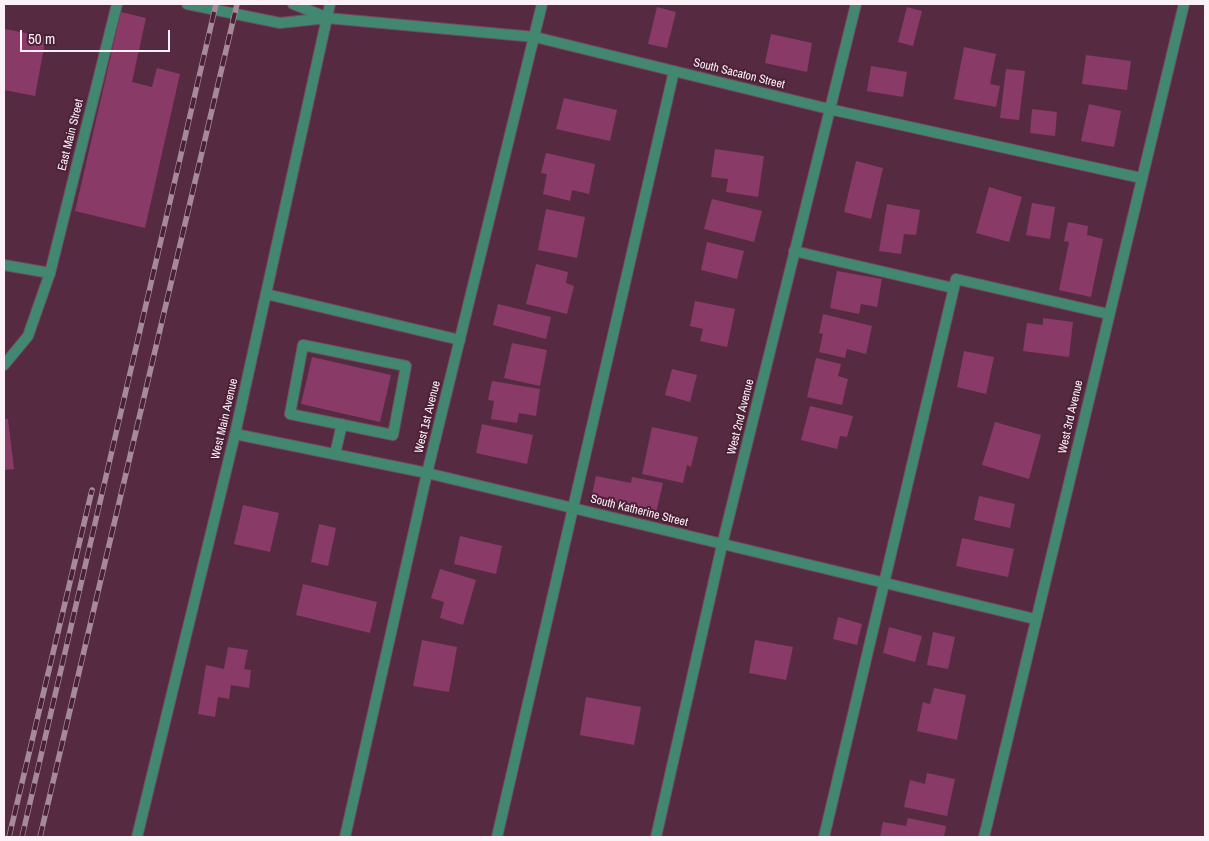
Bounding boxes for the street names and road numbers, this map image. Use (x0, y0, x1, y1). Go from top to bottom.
street label: South Sacaton Street (692, 56, 786, 92)
street label: East Main Street (55, 98, 87, 172)
street label: West Main Avenue (209, 377, 241, 461)
street label: West 2nd Avenue (725, 378, 757, 456)
street label: West 1st Avenue (412, 379, 444, 455)
street label: West 3rd Avenue (1056, 379, 1086, 455)
street label: South Katherine Street (589, 492, 689, 530)

